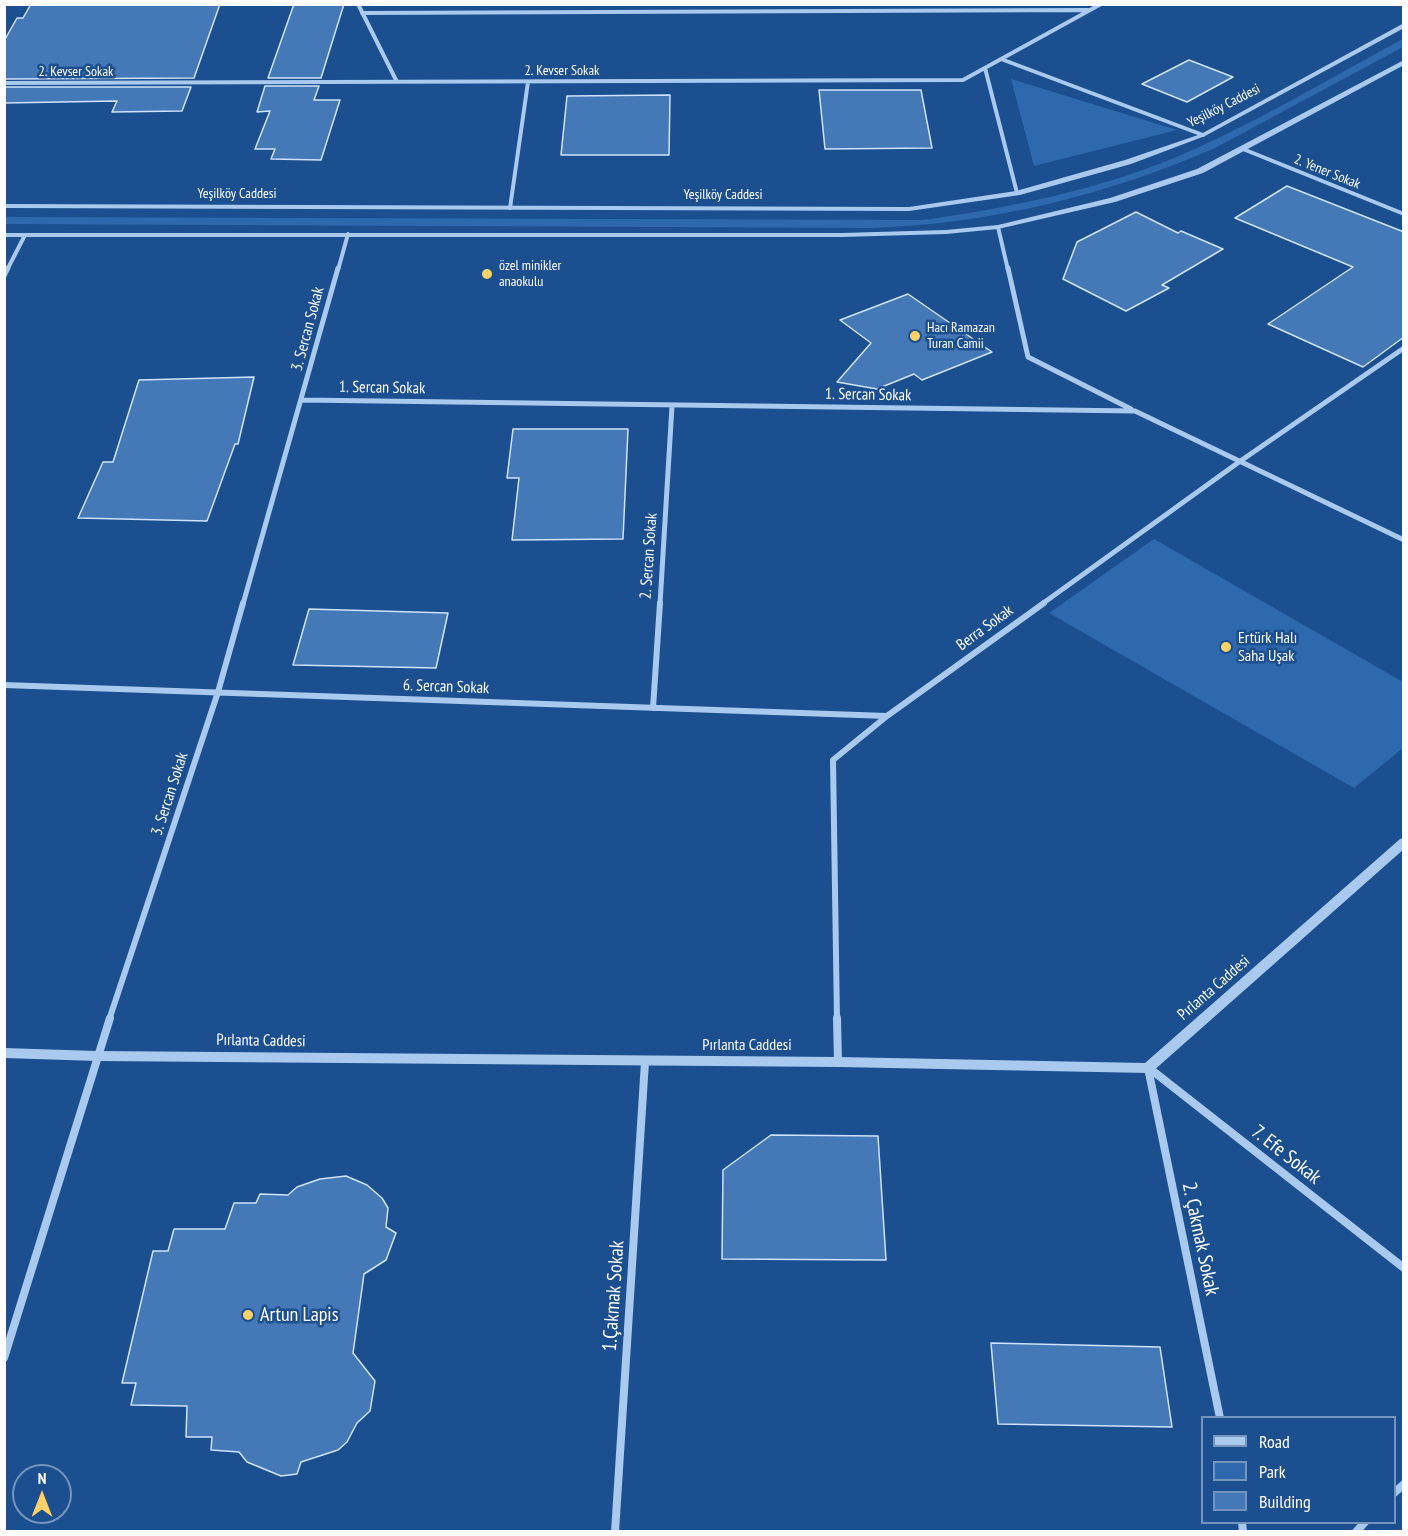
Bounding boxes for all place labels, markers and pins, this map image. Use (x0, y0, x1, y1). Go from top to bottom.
place label: özel minikler anaokulu (499, 258, 561, 290)
marker: özel minikler anaokulu (480, 267, 494, 281)
place label: Hacı Ramazan Turan Camii (927, 320, 995, 352)
marker: Hacı Ramazan Turan Camii (908, 329, 922, 343)
place label: Ertürk Halı Saha Uşak (1238, 628, 1297, 666)
marker: Ertürk Halı Saha Uşak (1219, 640, 1233, 654)
place label: Artun Lapis (260, 1303, 338, 1327)
marker: Artun Lapis (241, 1308, 255, 1322)

